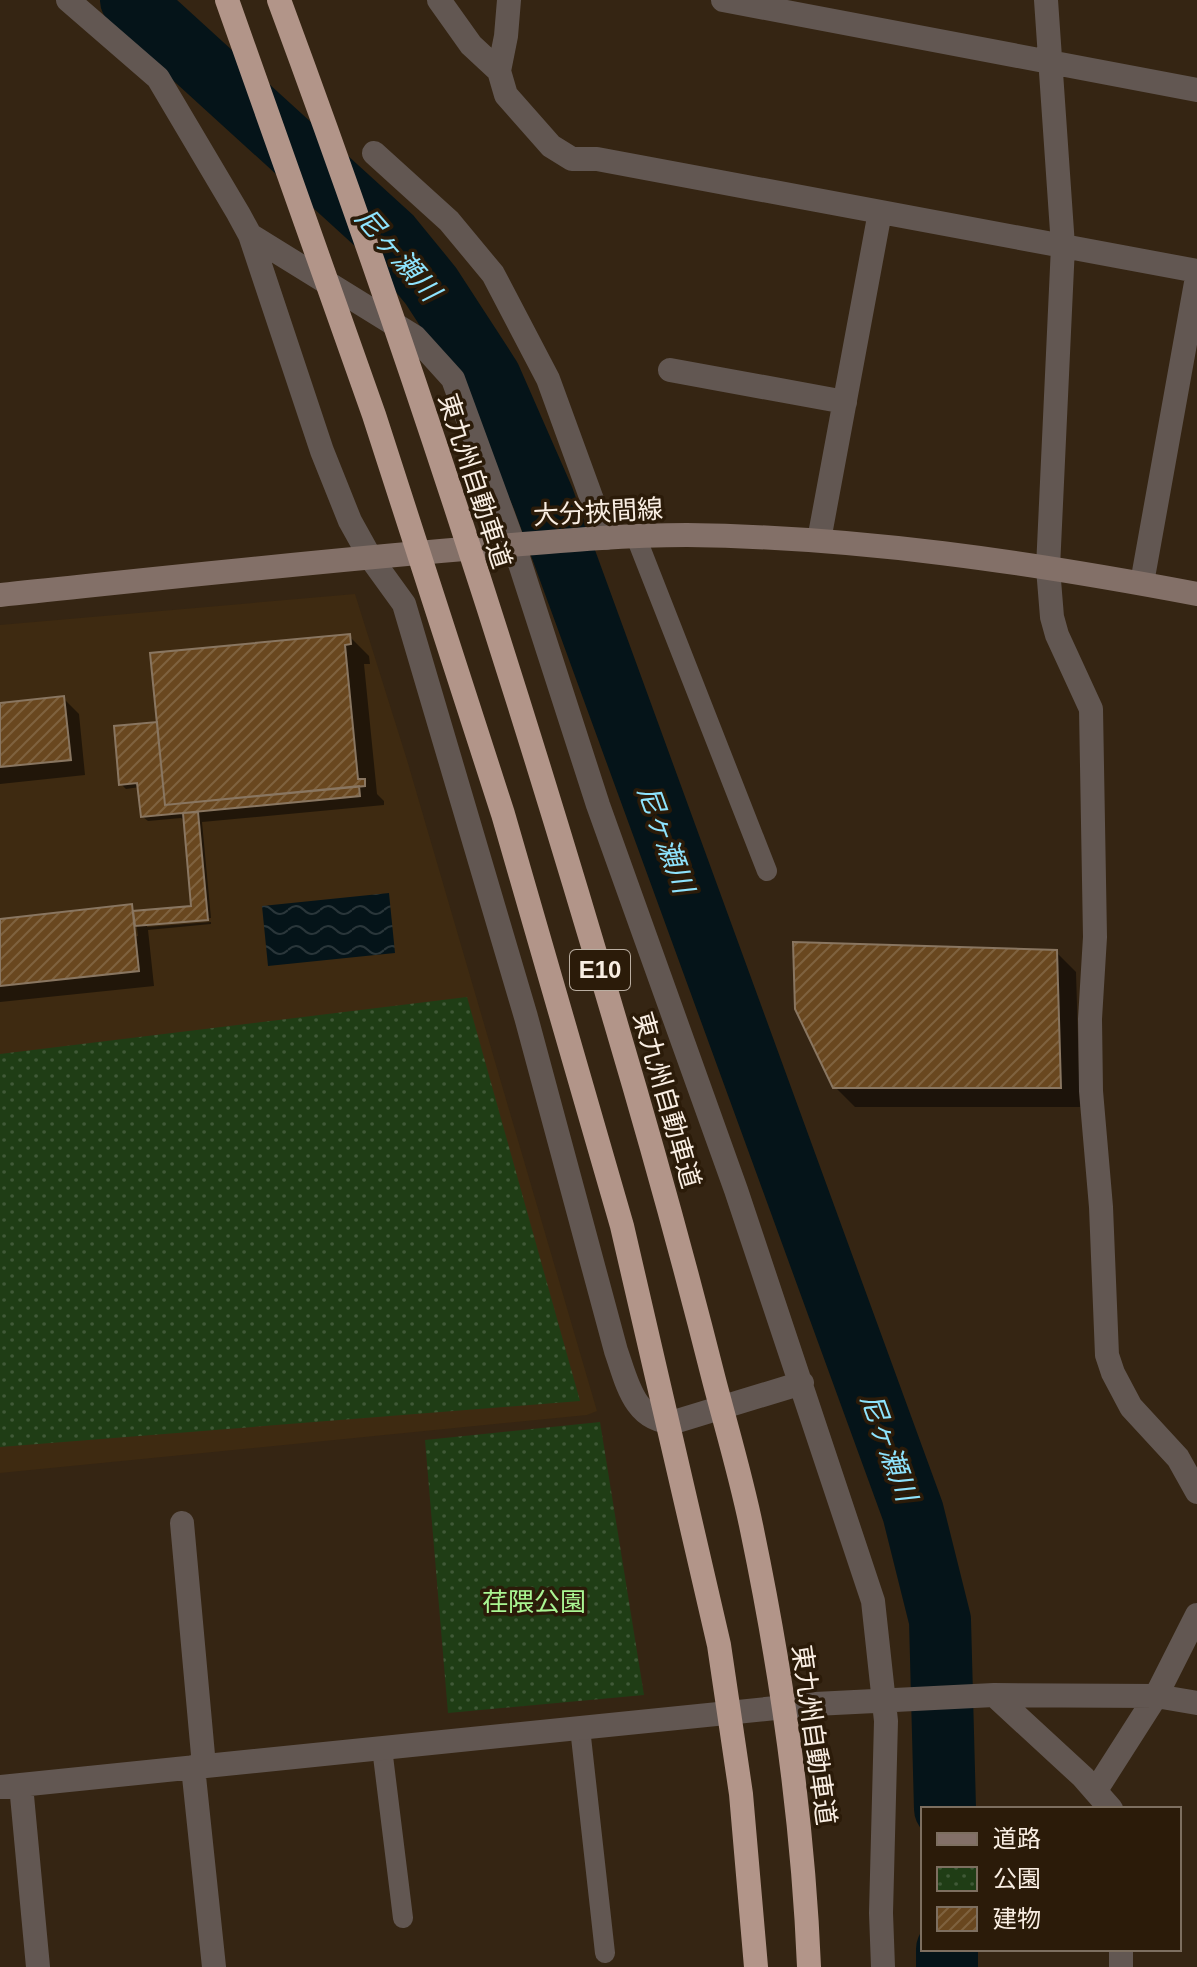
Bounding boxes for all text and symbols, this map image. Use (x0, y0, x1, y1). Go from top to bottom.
water label: 尼ヶ瀬川 (349, 202, 448, 309)
street label: 東九州自動車道 (433, 390, 517, 572)
street label: 大分挾間線 (532, 494, 664, 530)
water label: 尼ヶ瀬川 (632, 781, 700, 900)
road number: E10 (570, 950, 630, 990)
street label: 東九州自動車道 (627, 1008, 707, 1192)
water label: 尼ヶ瀬川 (855, 1389, 923, 1508)
park label: 荏隈公園 (482, 1587, 586, 1617)
street label: 東九州自動車道 (786, 1643, 842, 1827)
legend (921, 1807, 1181, 1951)
text: 道路 (993, 1825, 1041, 1852)
text: 公園 (993, 1865, 1041, 1892)
text: 建物 (993, 1905, 1041, 1932)

